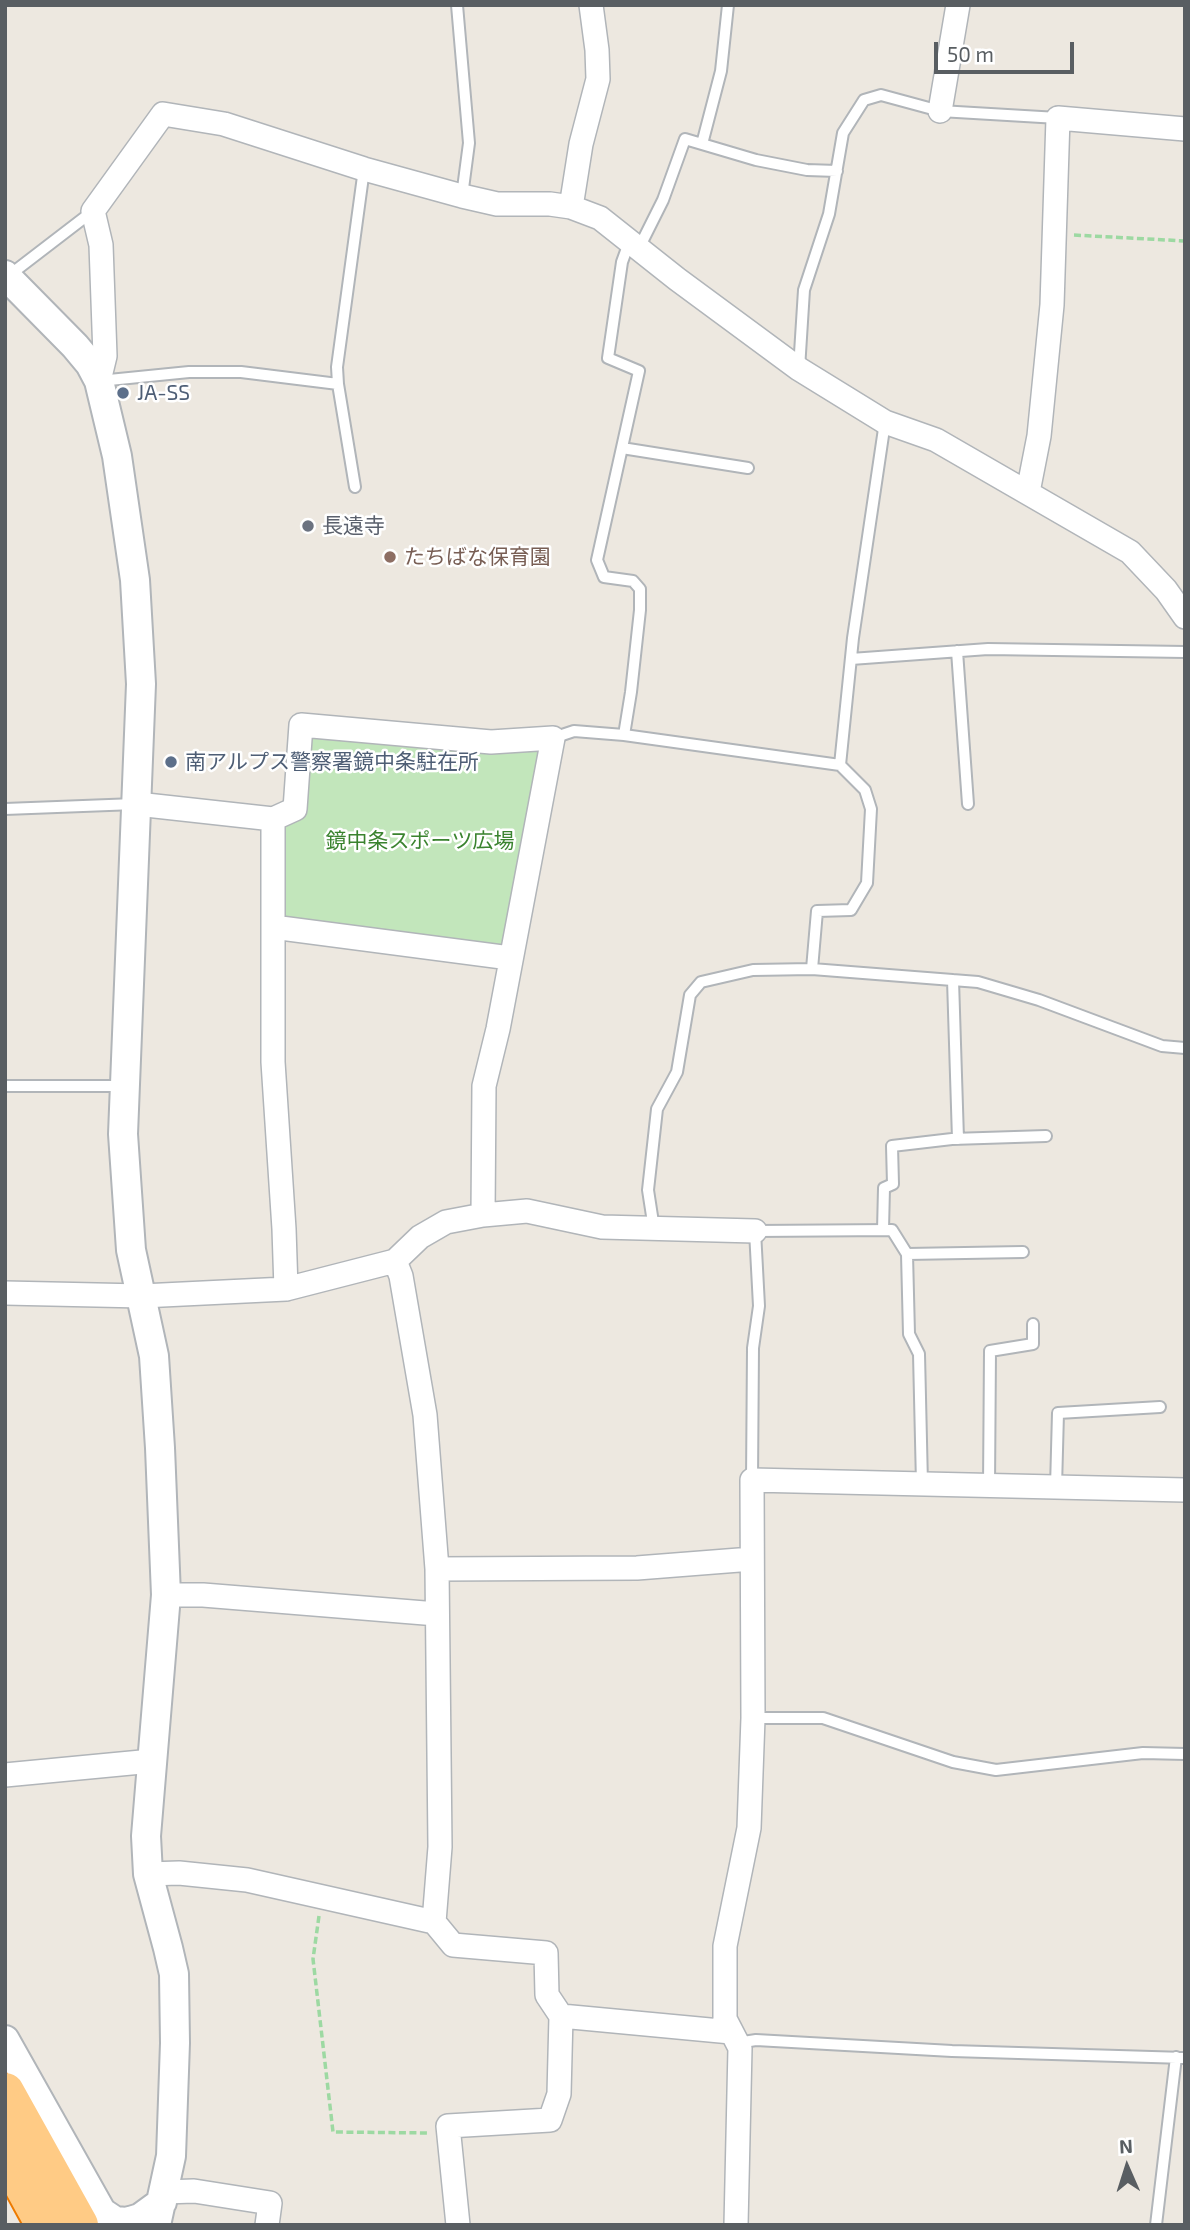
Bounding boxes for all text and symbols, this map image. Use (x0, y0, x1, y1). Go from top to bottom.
scale bar (938, 28, 1078, 72)
text: 50 m (947, 41, 994, 66)
place label: JA-SS (137, 380, 190, 406)
marker: JA-SS (115, 385, 131, 401)
place label: 長遠寺 (322, 513, 385, 539)
marker: 長遠寺 (300, 518, 316, 534)
place label: たちばな保育園 (404, 544, 551, 570)
marker: たちばな保育園 (382, 549, 398, 565)
place label: 南アルプス警察署鏡中条駐在所 (185, 749, 479, 775)
marker: 南アルプス警察署鏡中条駐在所 (163, 754, 179, 770)
park label: 鏡中条スポーツ広場 (326, 828, 514, 854)
north arrow (1092, 2132, 1162, 2202)
text: N (1118, 2134, 1133, 2157)

